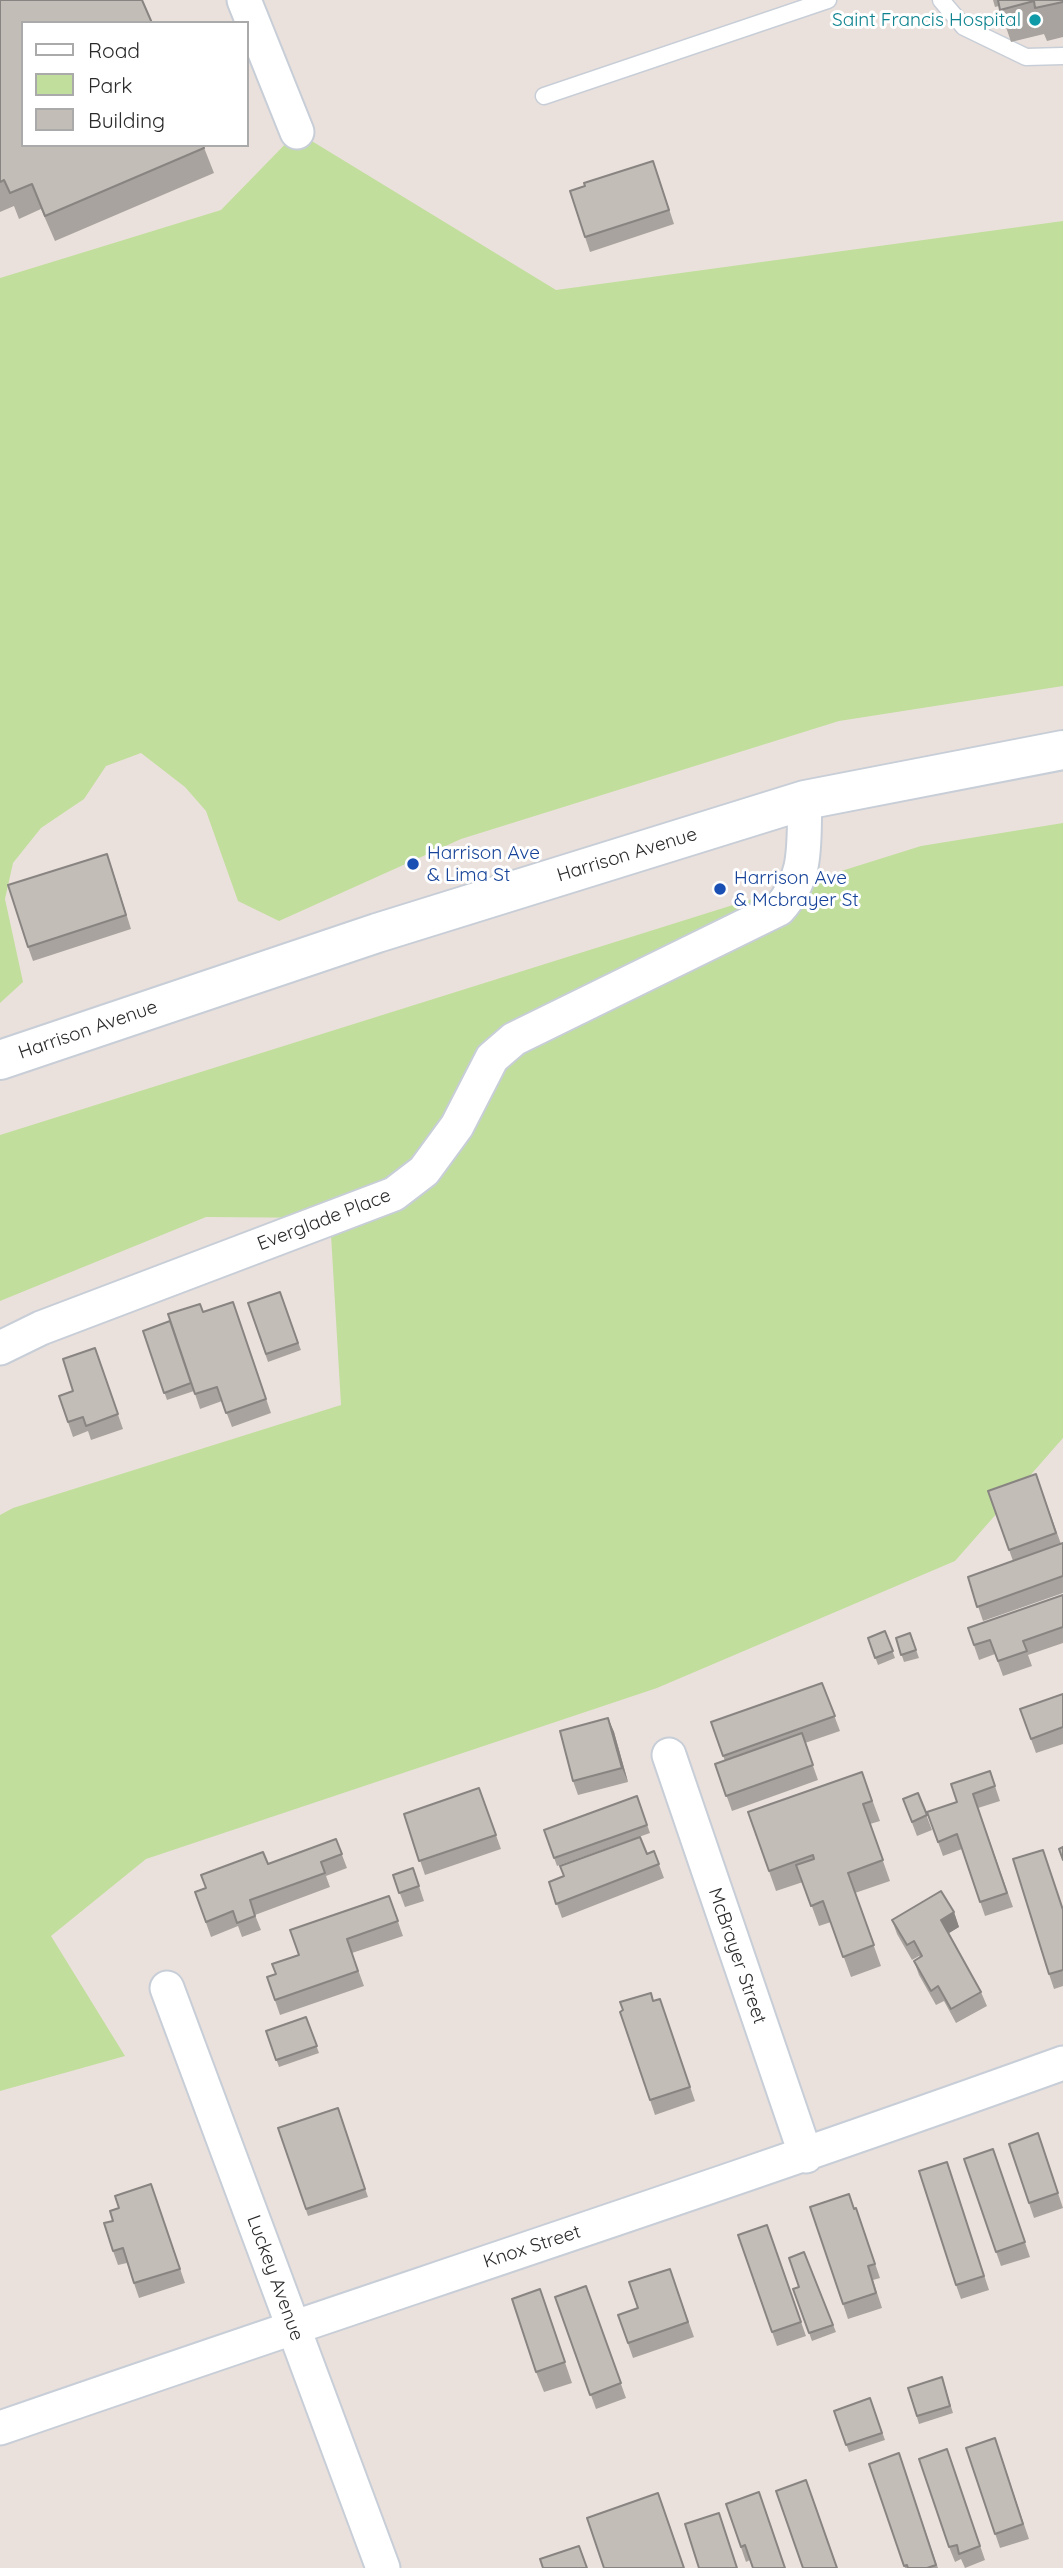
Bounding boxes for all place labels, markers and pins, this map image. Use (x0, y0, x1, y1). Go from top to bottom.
place label: Saint Francis Hospital (832, 9, 1021, 31)
marker: Saint Francis Hospital (1027, 12, 1043, 28)
place label: Harrison Ave & Lima St (427, 842, 540, 886)
marker: Harrison Ave & Lima St (405, 856, 421, 872)
place label: Harrison Ave & Mcbrayer St (734, 867, 859, 911)
marker: Harrison Ave & Mcbrayer St (712, 881, 728, 897)

